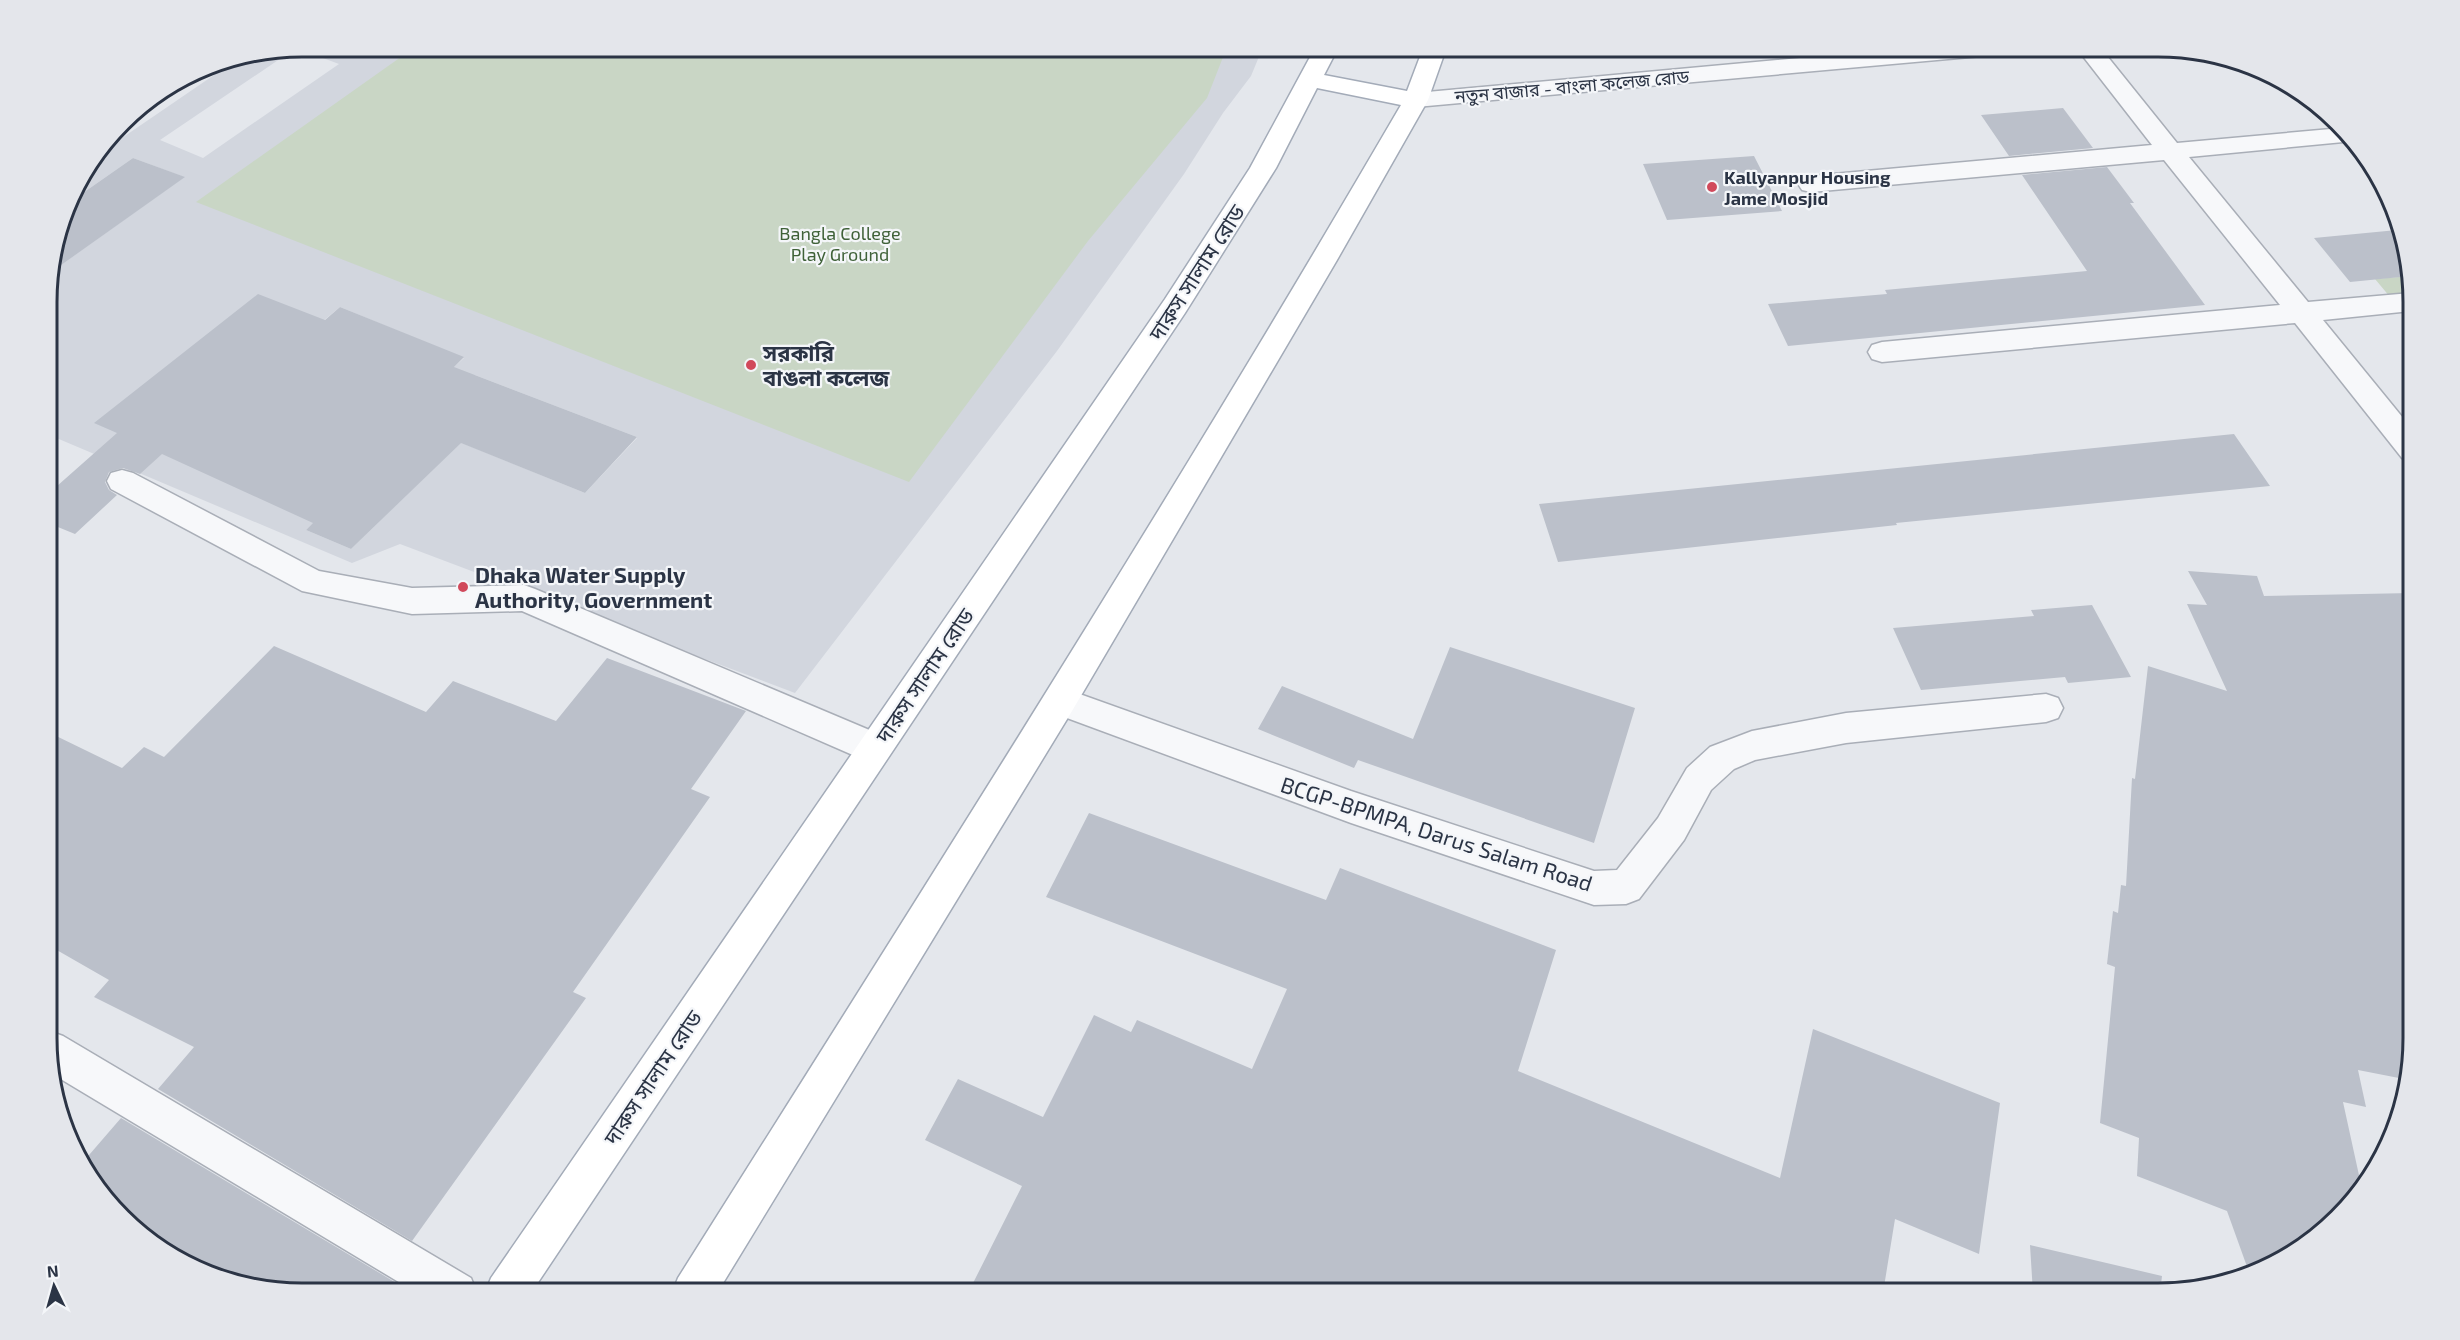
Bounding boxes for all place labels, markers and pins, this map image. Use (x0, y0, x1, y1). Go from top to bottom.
place label: Kallyanpur Housing Jame Mosjid (1724, 166, 1891, 209)
marker: Kallyanpur Housing Jame Mosjid (1705, 180, 1719, 194)
place label: সরকারি বাঙলা কলেজ (762, 339, 891, 390)
marker: সরকারি বাঙলা কলেজ (744, 358, 758, 372)
place label: Dhaka Water Supply Authority, Government (475, 561, 712, 613)
marker: Dhaka Water Supply Authority, Government (456, 580, 470, 594)

